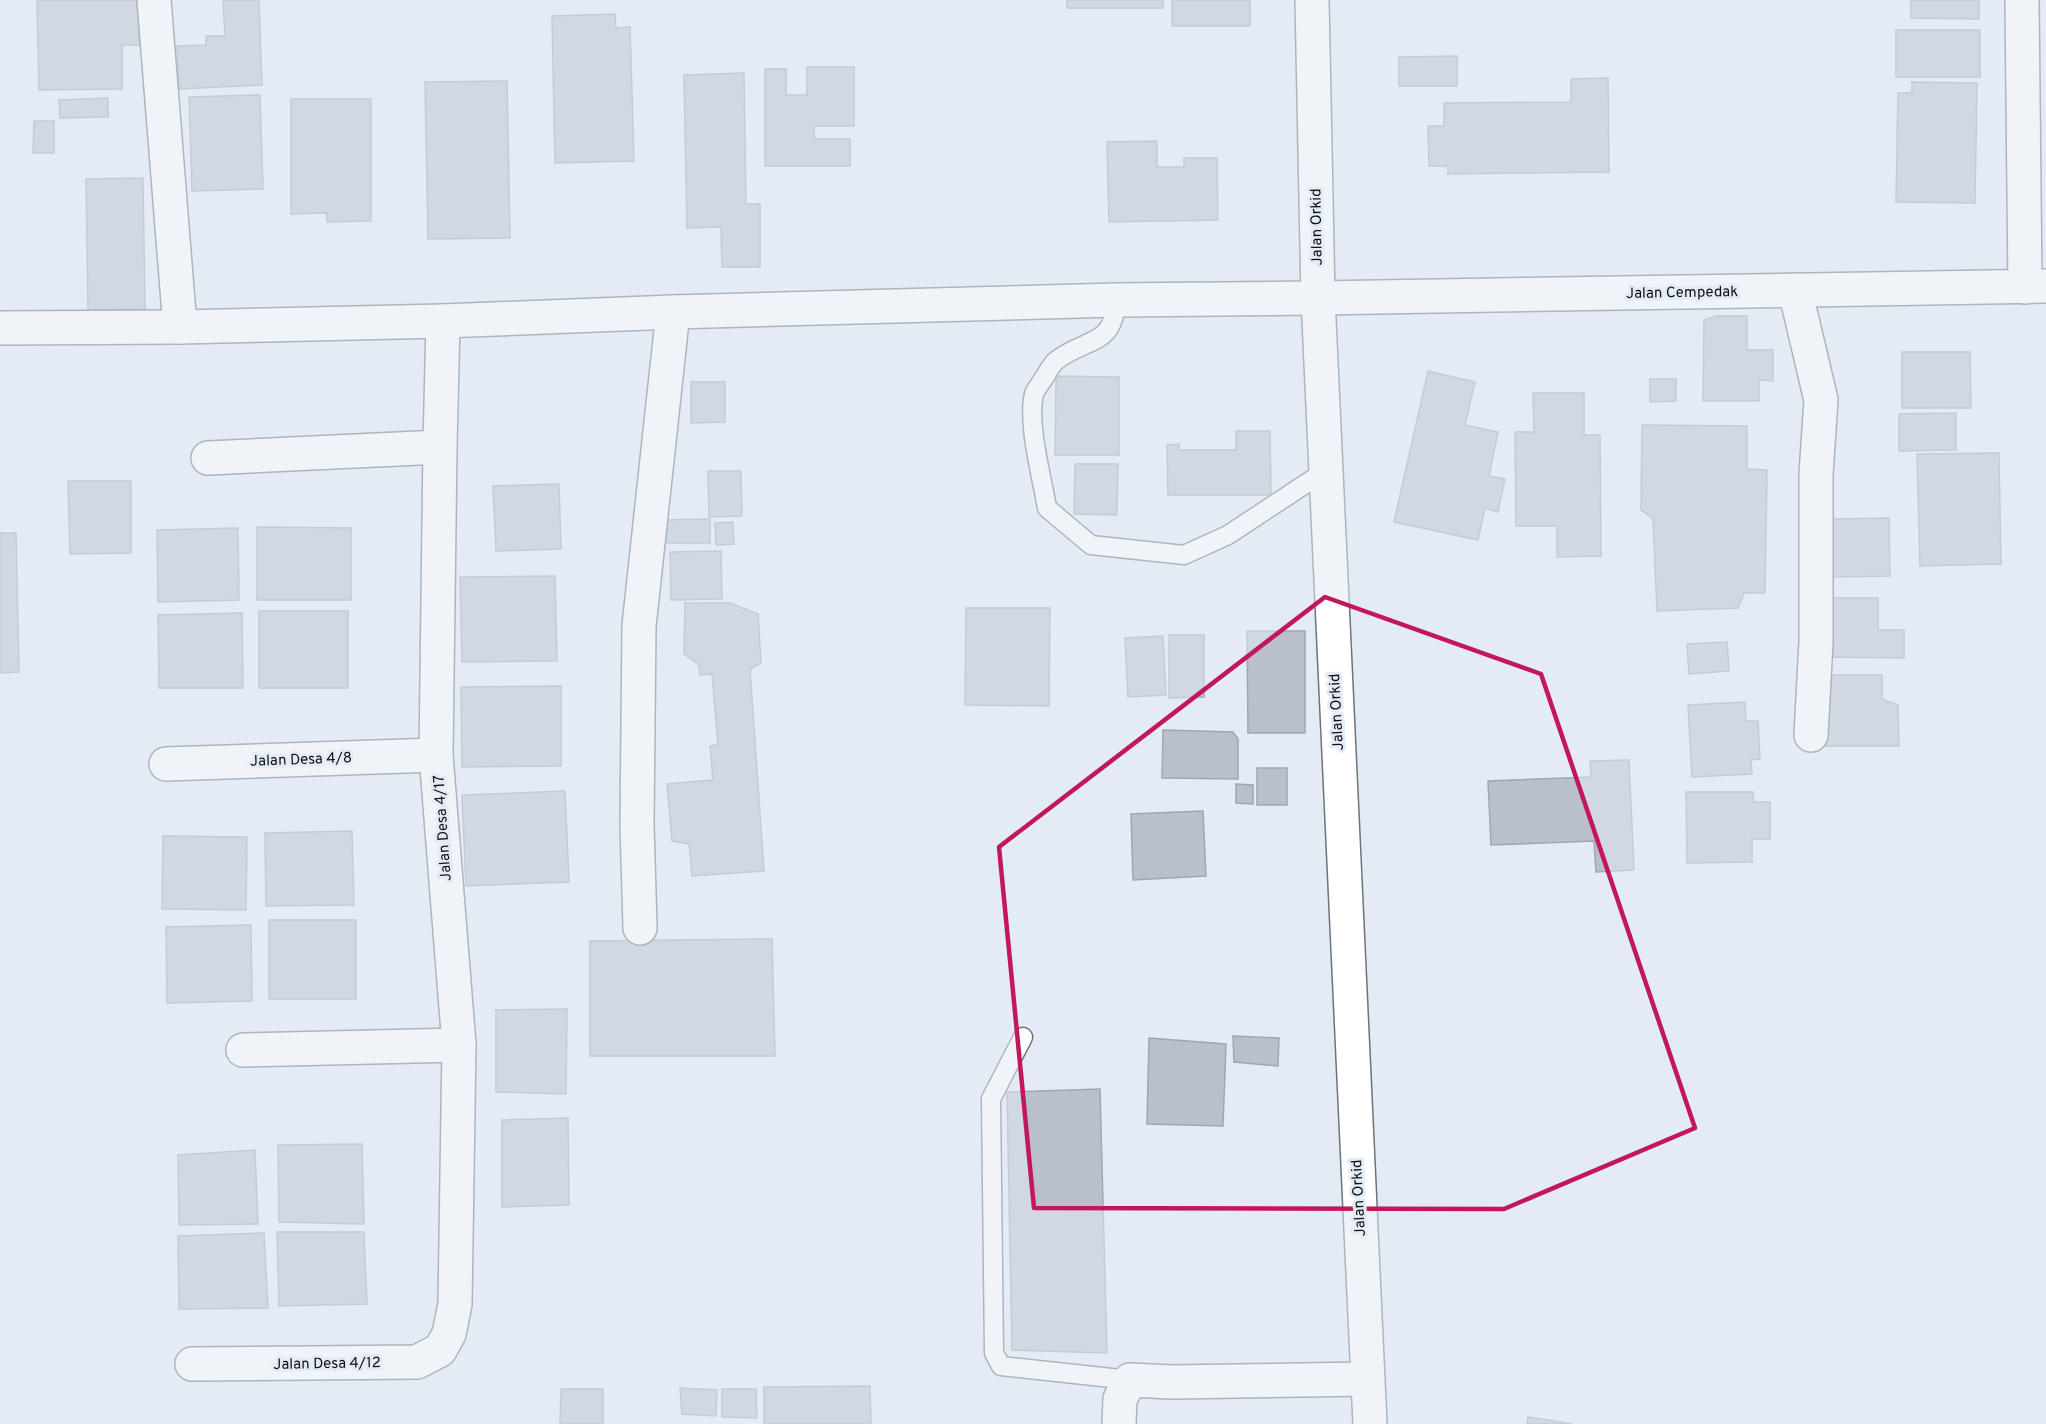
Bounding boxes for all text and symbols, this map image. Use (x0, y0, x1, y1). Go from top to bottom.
street label: Jalan Orkid (1307, 188, 1328, 266)
street label: Jalan Cempedak (1626, 283, 1738, 304)
street label: Jalan Orkid (1326, 673, 1349, 751)
street label: Jalan Desa 4/8 (250, 749, 352, 772)
street label: Jalan Desa 4/17 (430, 774, 457, 882)
street label: Jalan Orkid (1348, 1159, 1371, 1237)
street label: Jalan Desa 4/12 (273, 1354, 381, 1375)

